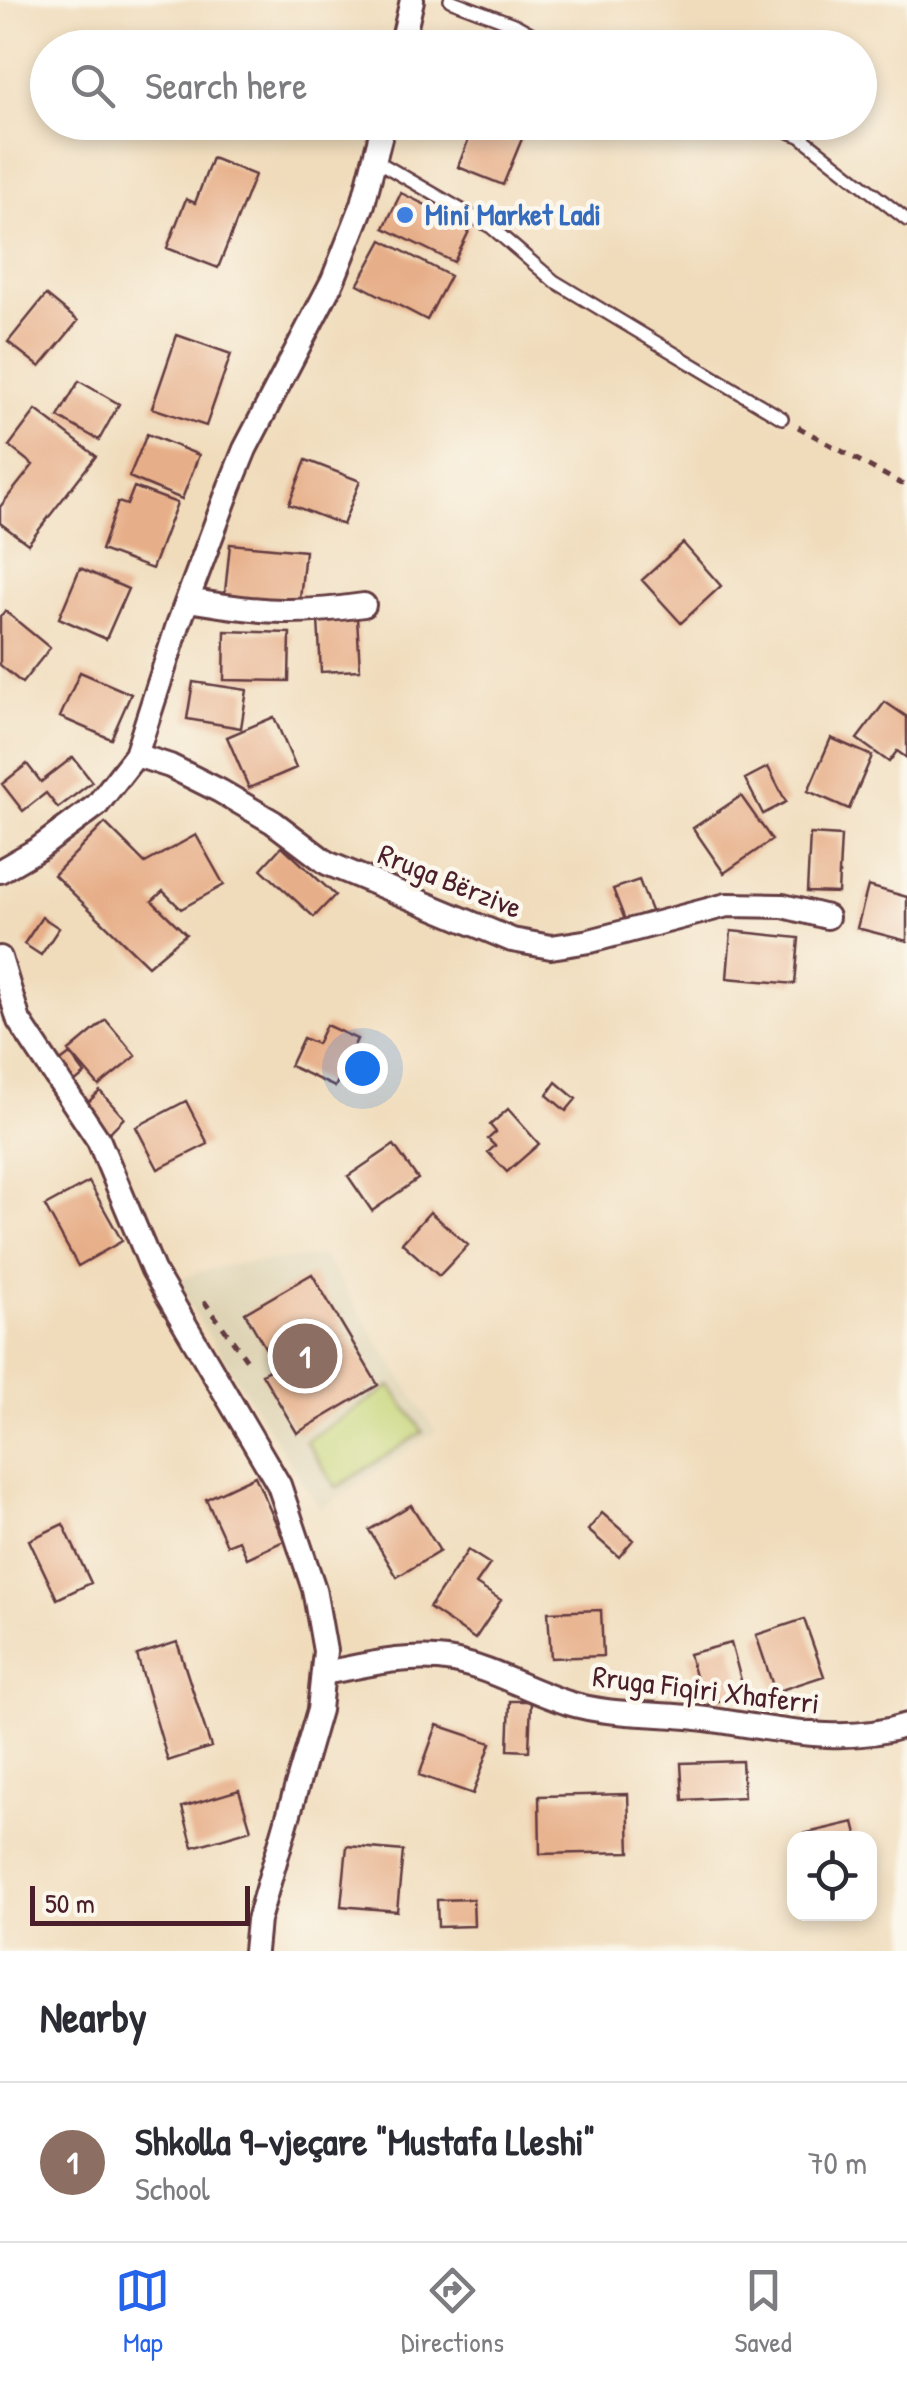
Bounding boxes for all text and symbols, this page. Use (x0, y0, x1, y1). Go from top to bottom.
search box (30, 30, 877, 140)
icon: search (65, 58, 120, 113)
text: Search here (145, 59, 307, 111)
place label: Mini Market Ladi (425, 194, 601, 234)
marker: Mini Market Ladi (394, 204, 416, 226)
street label: Rruga Bërzive (373, 833, 528, 927)
your location (337, 1043, 388, 1094)
pin: 1 (272, 1318, 338, 1394)
street label: Rruga Fiqiri Xhaferri (591, 1655, 822, 1723)
map controls (787, 1831, 877, 1921)
button: locate (787, 1831, 877, 1921)
scale bar (30, 1881, 250, 1926)
text: 50 m (45, 1884, 95, 1922)
text: Nearby (40, 1988, 147, 2045)
text: Shkolla 9-vjeçare "Mustafa Lleshi" (135, 2115, 595, 2167)
text: 1 (67, 2141, 78, 2184)
text: 70 m (808, 2141, 867, 2184)
text: School (135, 2167, 210, 2210)
tab: Map (115, 2263, 170, 2361)
tab: Directions (401, 2263, 504, 2361)
tab: Saved (735, 2263, 792, 2361)

